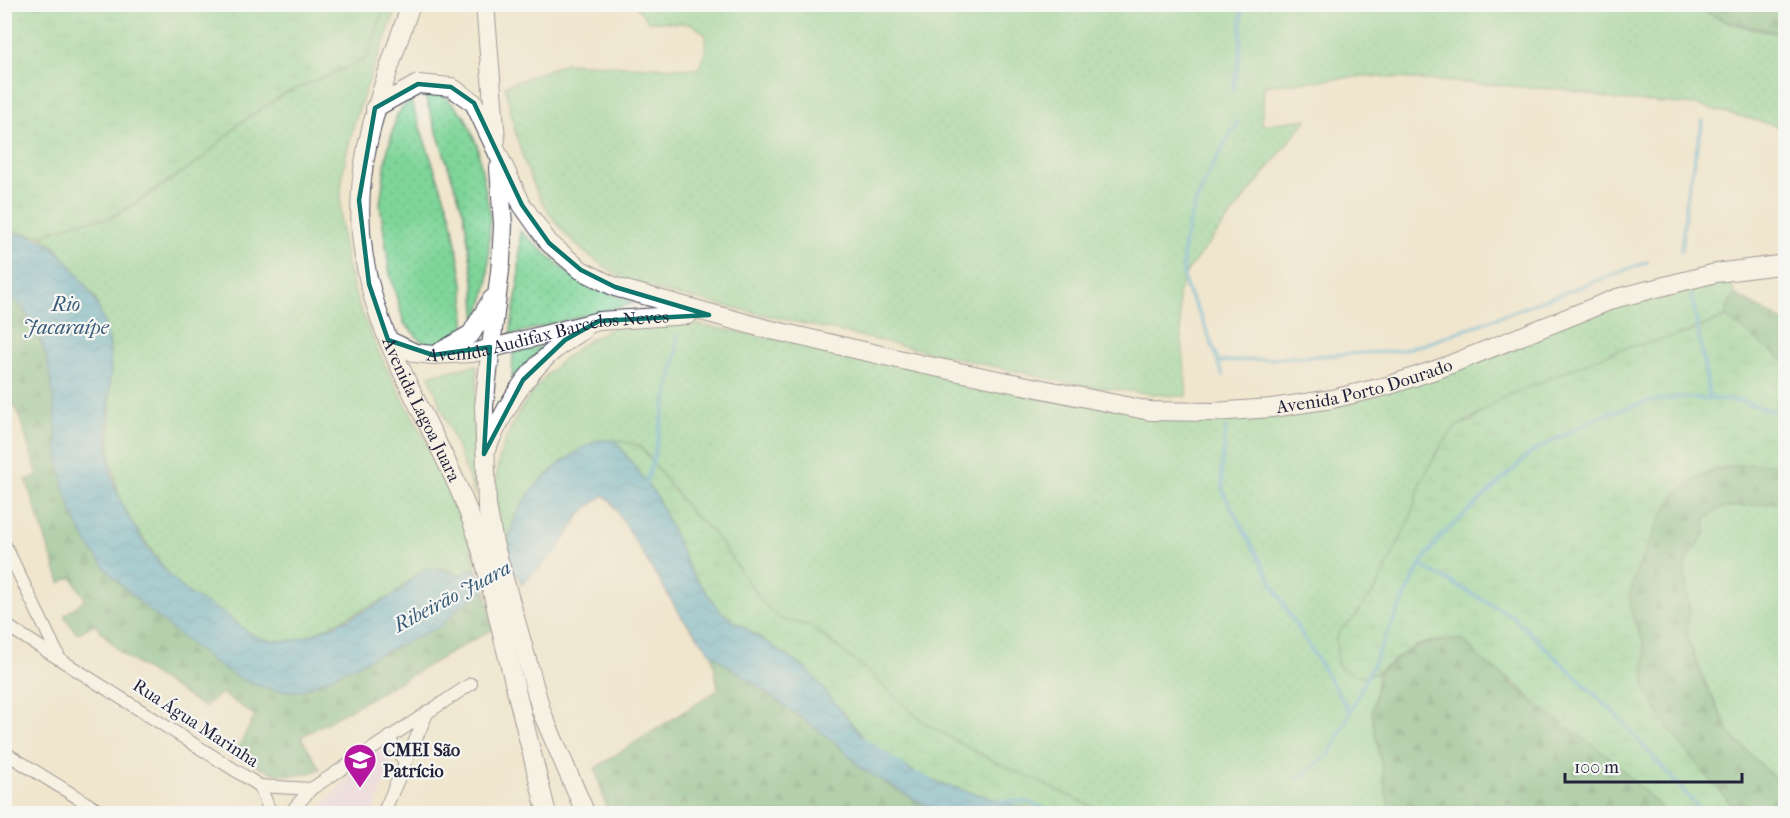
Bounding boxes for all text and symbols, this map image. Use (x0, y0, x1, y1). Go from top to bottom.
water label: Rio Jacaraípe (23, 293, 110, 339)
street label: Avenida Audifax Barcelos Neves (425, 306, 670, 367)
street label: Avenida Lagoa Juara (377, 334, 465, 486)
street label: Avenida Porto Dourado (1274, 355, 1456, 418)
water label: Ribeirão Juara (388, 556, 515, 638)
street label: Rua Água Marinha (129, 674, 264, 772)
place label: CMEI São Patrício (383, 740, 460, 782)
school or university icon: CMEI São Patrício (342, 742, 378, 789)
scale bar (1565, 746, 1742, 784)
text: 100 m (1574, 757, 1619, 778)

